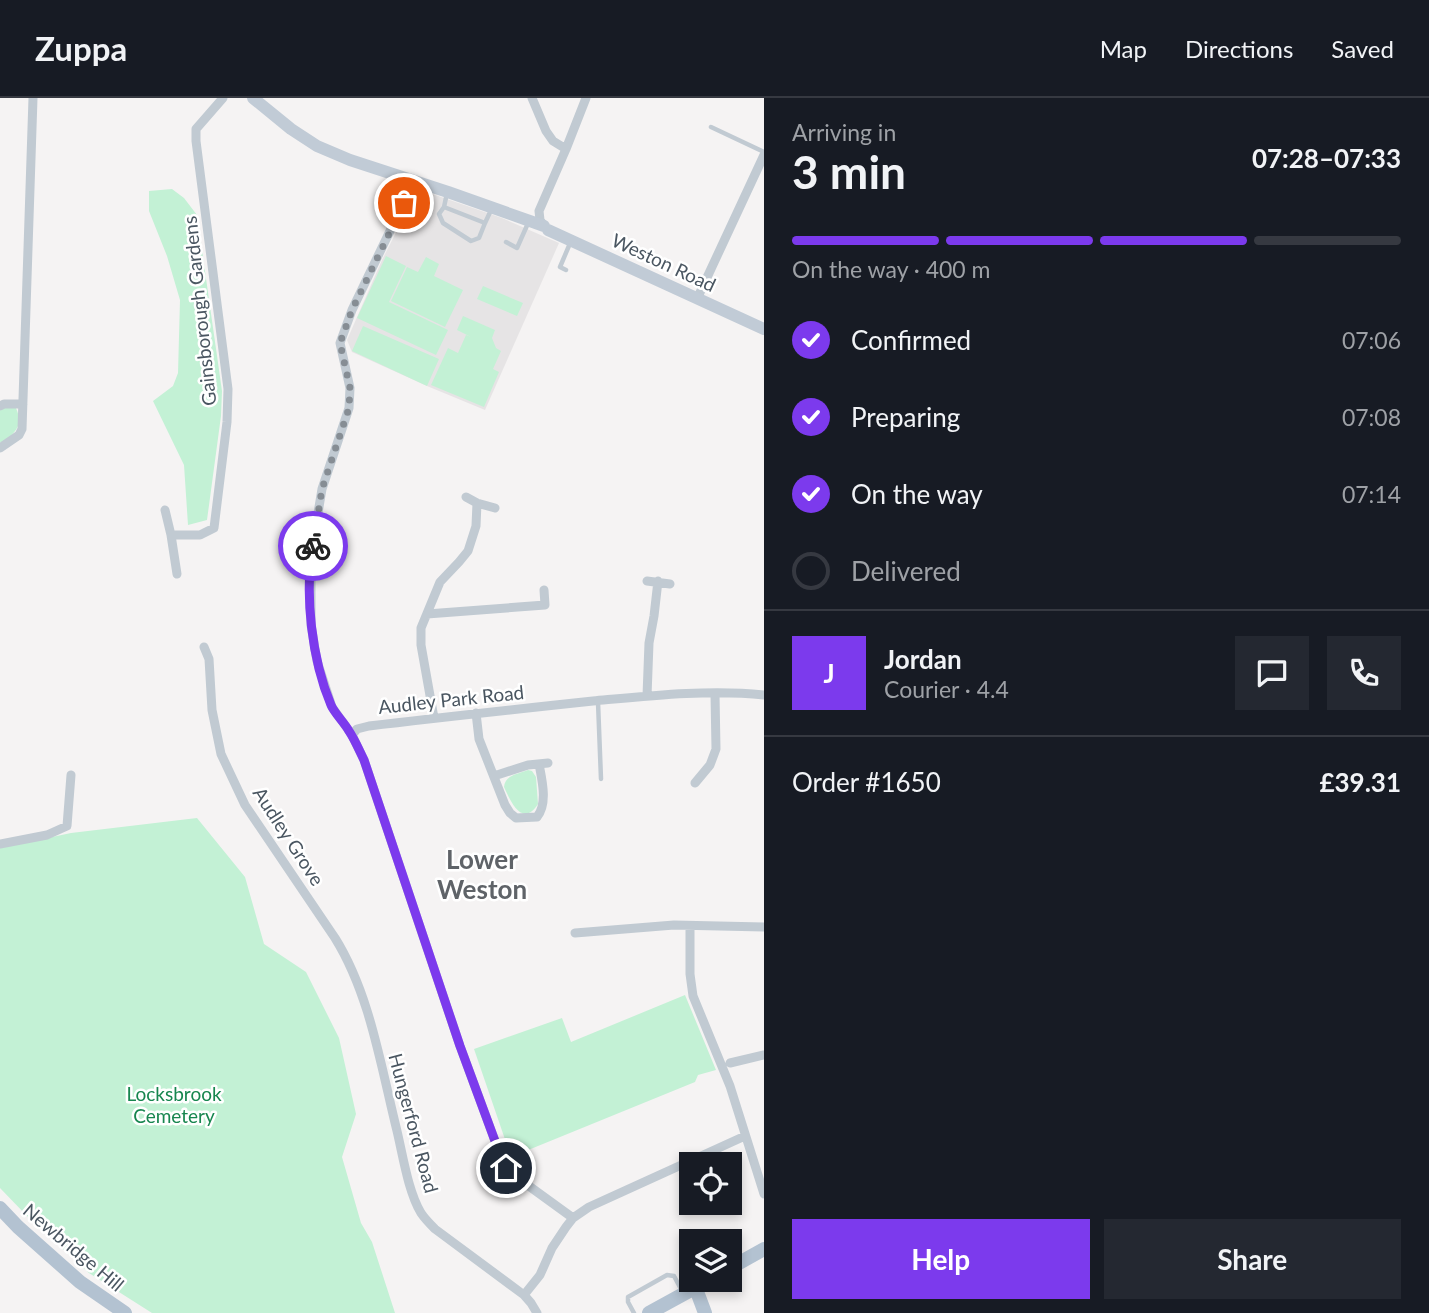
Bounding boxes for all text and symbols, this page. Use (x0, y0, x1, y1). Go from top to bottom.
text: Zuppa (35, 28, 127, 68)
text: Map (1100, 34, 1147, 63)
text: Directions (1185, 34, 1293, 63)
text: Saved (1331, 34, 1394, 63)
text: Arriving in (792, 118, 896, 146)
text: 07:28–07:33 (1252, 142, 1401, 174)
text: 3 min (792, 144, 906, 199)
pin (374, 173, 434, 233)
icon: bag (385, 184, 423, 222)
street label: Gainsborough Gardens (178, 215, 220, 407)
street label: Weston Road (608, 228, 720, 296)
text: On the way · 400 m (792, 255, 991, 283)
icon: check (792, 321, 830, 359)
text: Confirmed (851, 324, 971, 356)
text: 07:06 (1342, 326, 1401, 354)
icon: check (792, 398, 830, 436)
text: Preparing (851, 401, 960, 433)
text: 07:08 (1342, 403, 1401, 431)
icon: check (792, 475, 830, 513)
text: On the way (851, 478, 983, 510)
text: 07:14 (1342, 480, 1401, 508)
courier (278, 511, 348, 581)
icon: bike (294, 527, 332, 565)
text: Delivered (851, 555, 961, 587)
button: chat (1235, 636, 1309, 710)
button: phone (1327, 636, 1401, 710)
text: Jordan (884, 643, 962, 675)
text: J (823, 657, 835, 689)
text: Courier · 4.4 (884, 675, 1009, 703)
street label: Audley Park Road (377, 680, 525, 718)
text: Order #1650 (792, 766, 941, 798)
text: £39.31 (1319, 766, 1401, 798)
street label: Audley Grove (249, 782, 329, 890)
district label: Lower Weston (437, 843, 527, 905)
street label: Hungerford Road (384, 1051, 444, 1195)
park label: Locksbrook Cemetery (126, 1082, 222, 1127)
pin (476, 1138, 536, 1198)
icon: home (487, 1149, 525, 1187)
map controls (679, 1152, 742, 1292)
button: locate (679, 1152, 742, 1215)
street label: Newbridge Hill (19, 1198, 129, 1296)
button: Help (792, 1219, 1090, 1299)
button: Share (1104, 1219, 1401, 1299)
button: layers (679, 1229, 742, 1292)

